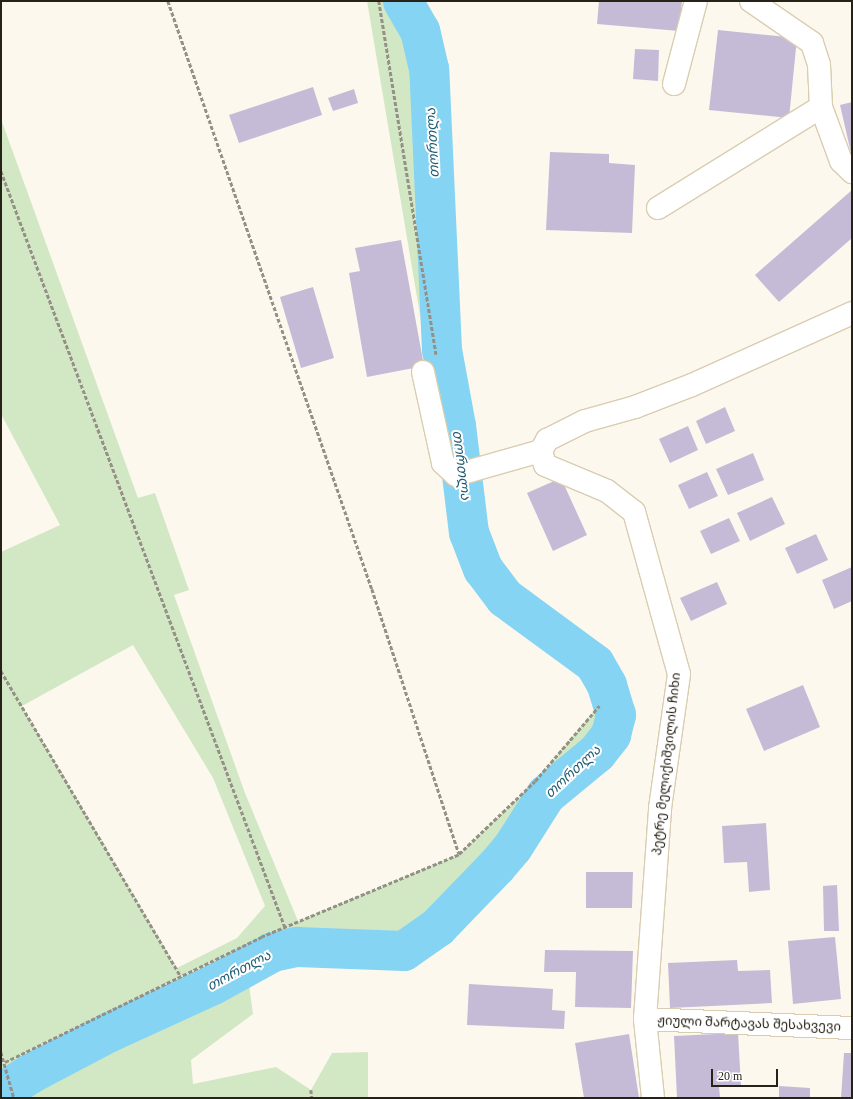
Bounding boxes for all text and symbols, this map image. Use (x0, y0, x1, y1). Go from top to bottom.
water label: თორთლა (423, 108, 443, 178)
water label: თორთლა (448, 429, 474, 501)
street label: პეტრე მელიქიშვილის ჩიხი (650, 672, 684, 856)
water label: თორთლა (542, 742, 604, 802)
water label: თორთლა (204, 947, 274, 995)
street label: ჟიული შარტავას შესახვევი (657, 1013, 841, 1035)
scale bar (713, 1061, 780, 1087)
text: 20 m (718, 1069, 742, 1083)

